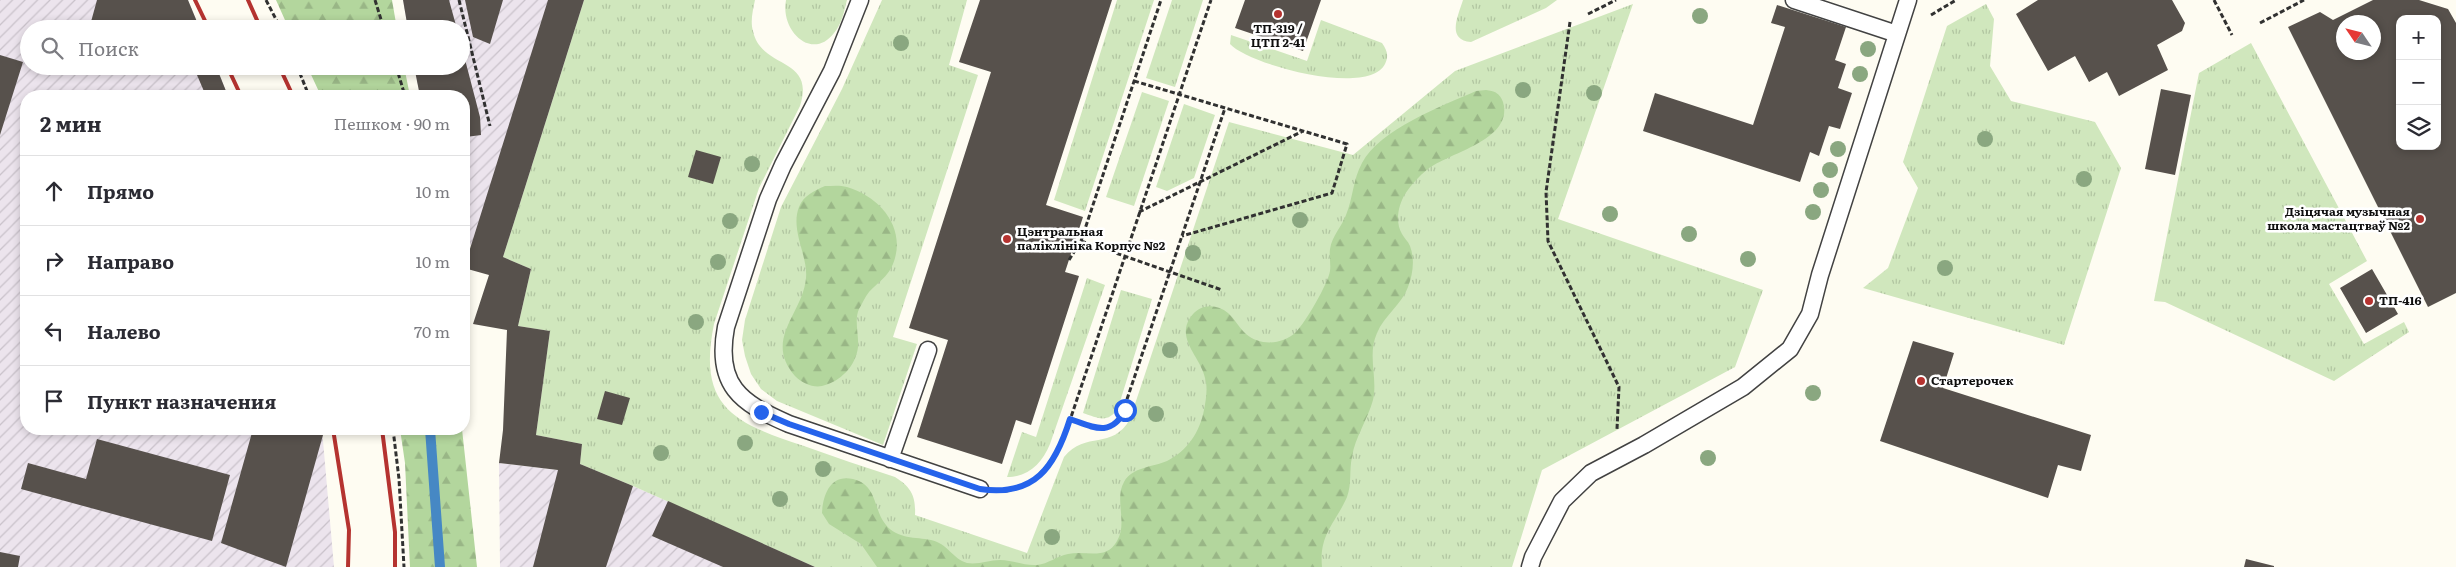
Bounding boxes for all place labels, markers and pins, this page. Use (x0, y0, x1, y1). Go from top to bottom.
marker: ТП-319 / ЦТП 2-41 (1272, 8, 1284, 20)
place label: ТП-319 / ЦТП 2-41 (1251, 19, 1305, 51)
place label: Дзіцячая музычная школа мастацтваў №2 (2267, 202, 2411, 234)
marker: Дзіцячая музычная школа мастацтваў №2 (2414, 213, 2426, 225)
place label: Цэнтральная паліклініка Корпус №2 (1017, 222, 1166, 254)
marker: Цэнтральная паліклініка Корпус №2 (1001, 233, 1013, 245)
place label: ТП-416 (2379, 291, 2421, 309)
marker: ТП-416 (2363, 295, 2375, 307)
place label: Стартерочек (1931, 371, 2014, 389)
marker: Стартерочек (1915, 375, 1927, 387)

